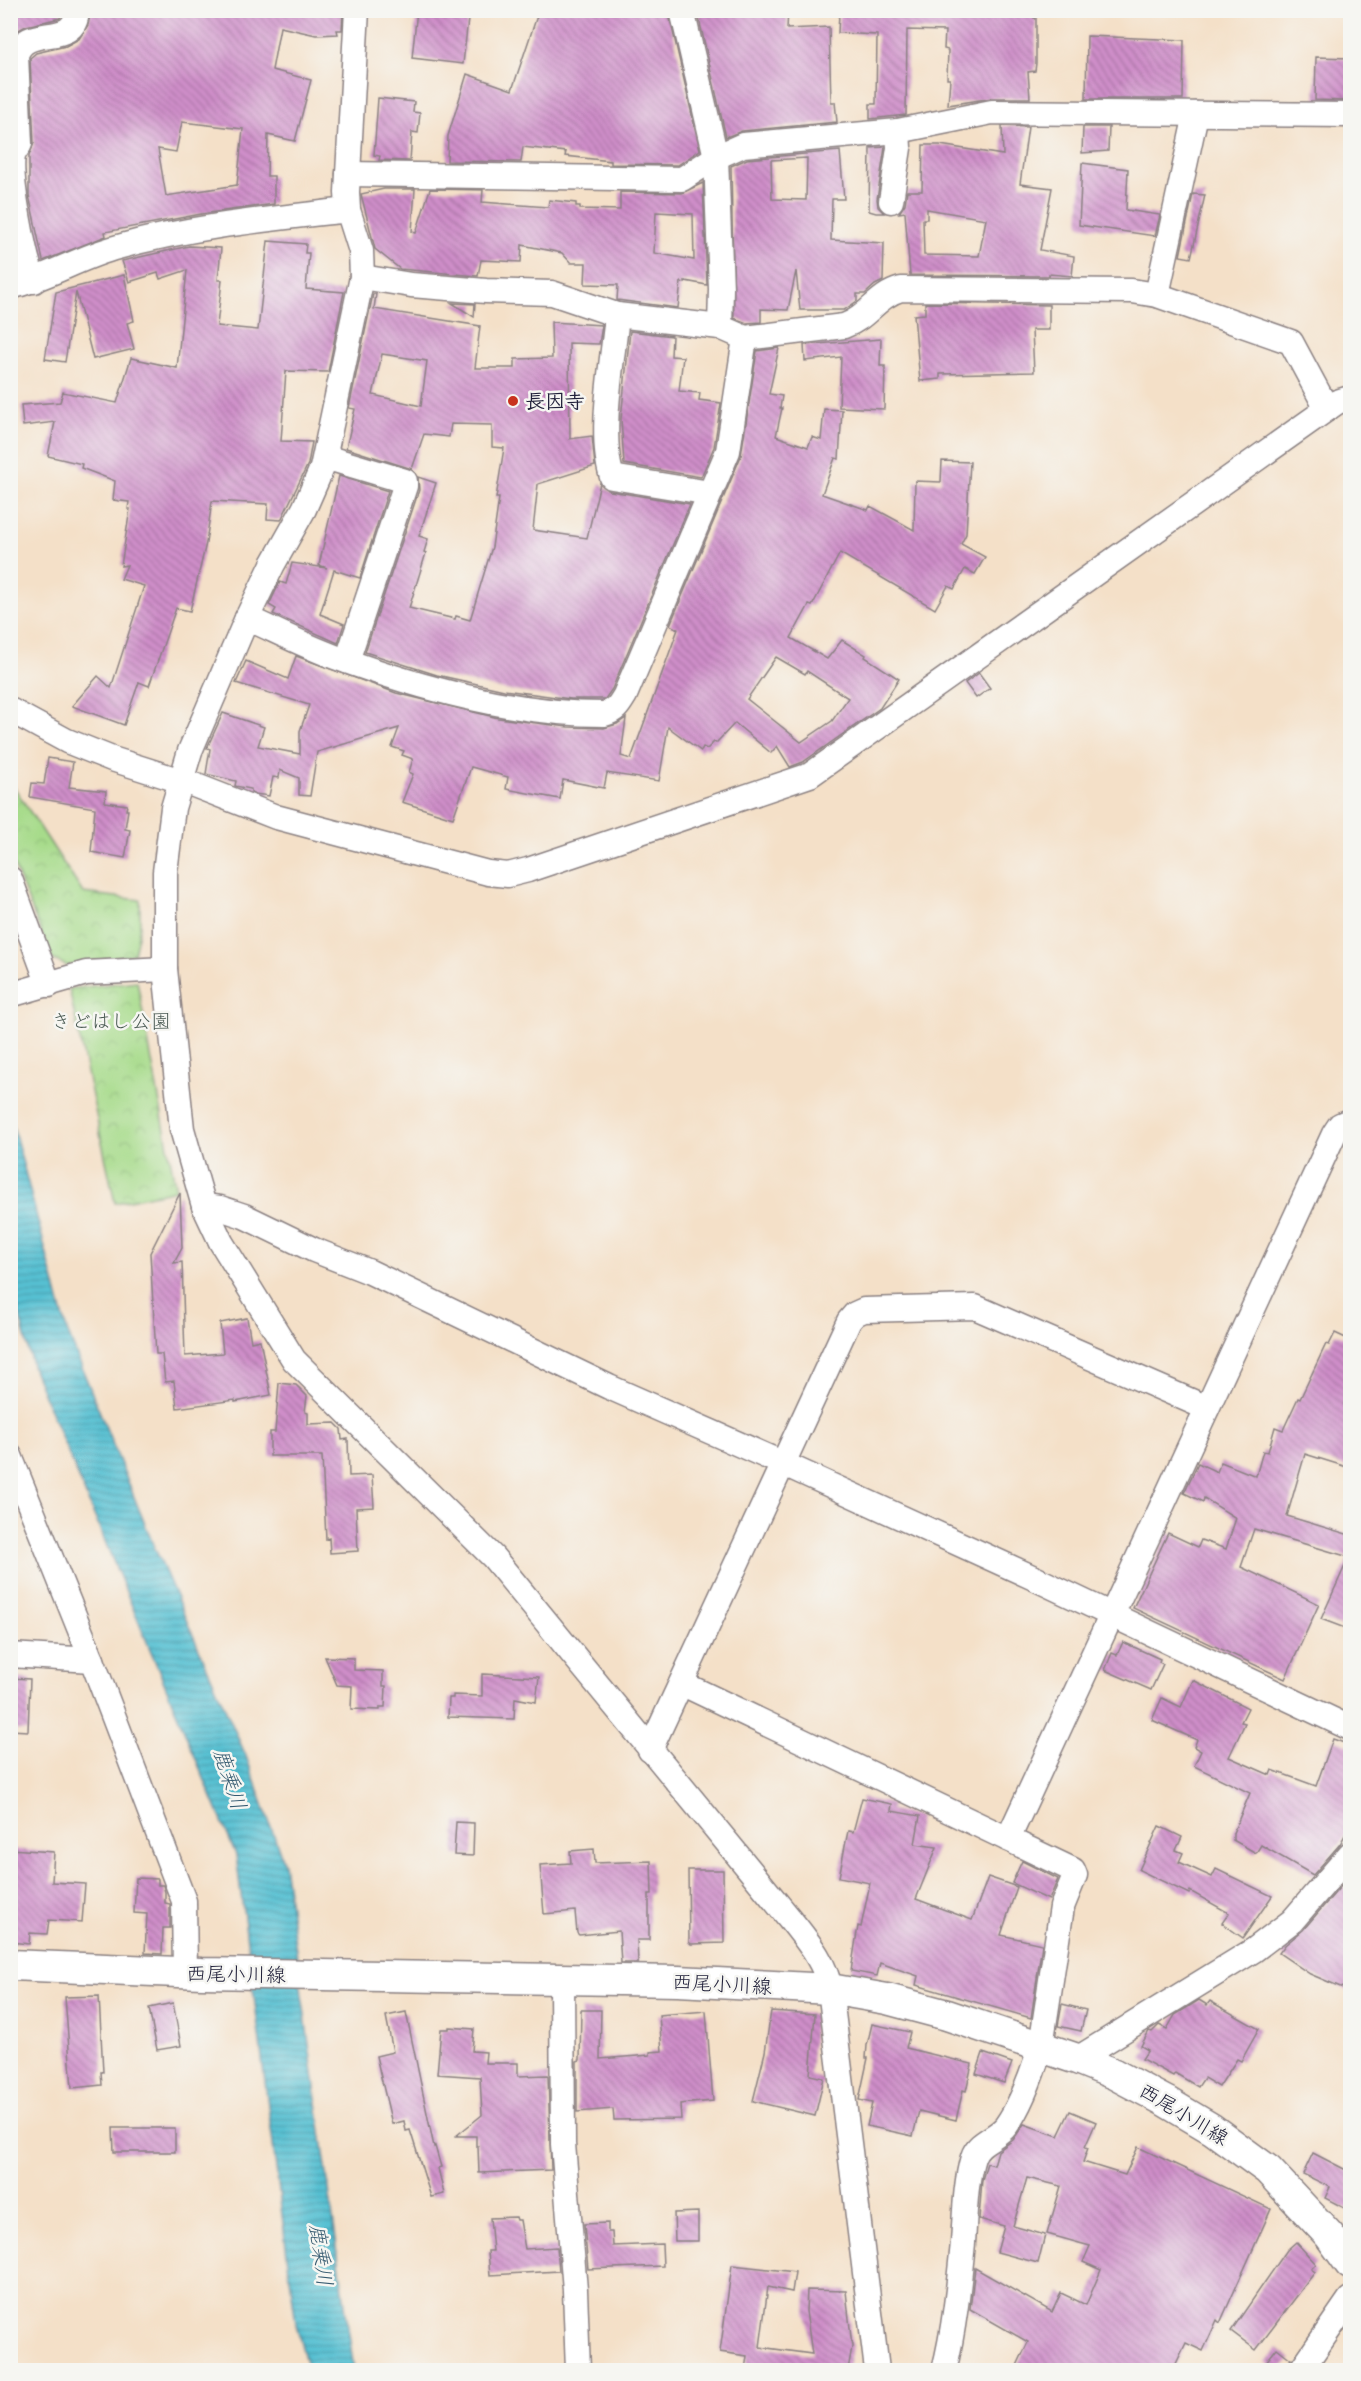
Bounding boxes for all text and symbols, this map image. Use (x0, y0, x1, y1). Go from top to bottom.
place label: 長因寺 (525, 390, 585, 418)
marker: 長因寺 (506, 394, 520, 408)
park label: きどはし公園 (51, 1010, 171, 1038)
water label: 鹿乗川 (203, 1745, 251, 1815)
street label: 西尾小川線 (186, 1962, 286, 1992)
street label: 西尾小川線 (671, 1970, 773, 2004)
street label: 西尾小川線 (1132, 2079, 1233, 2154)
water label: 鹿乗川 (299, 2222, 337, 2289)

